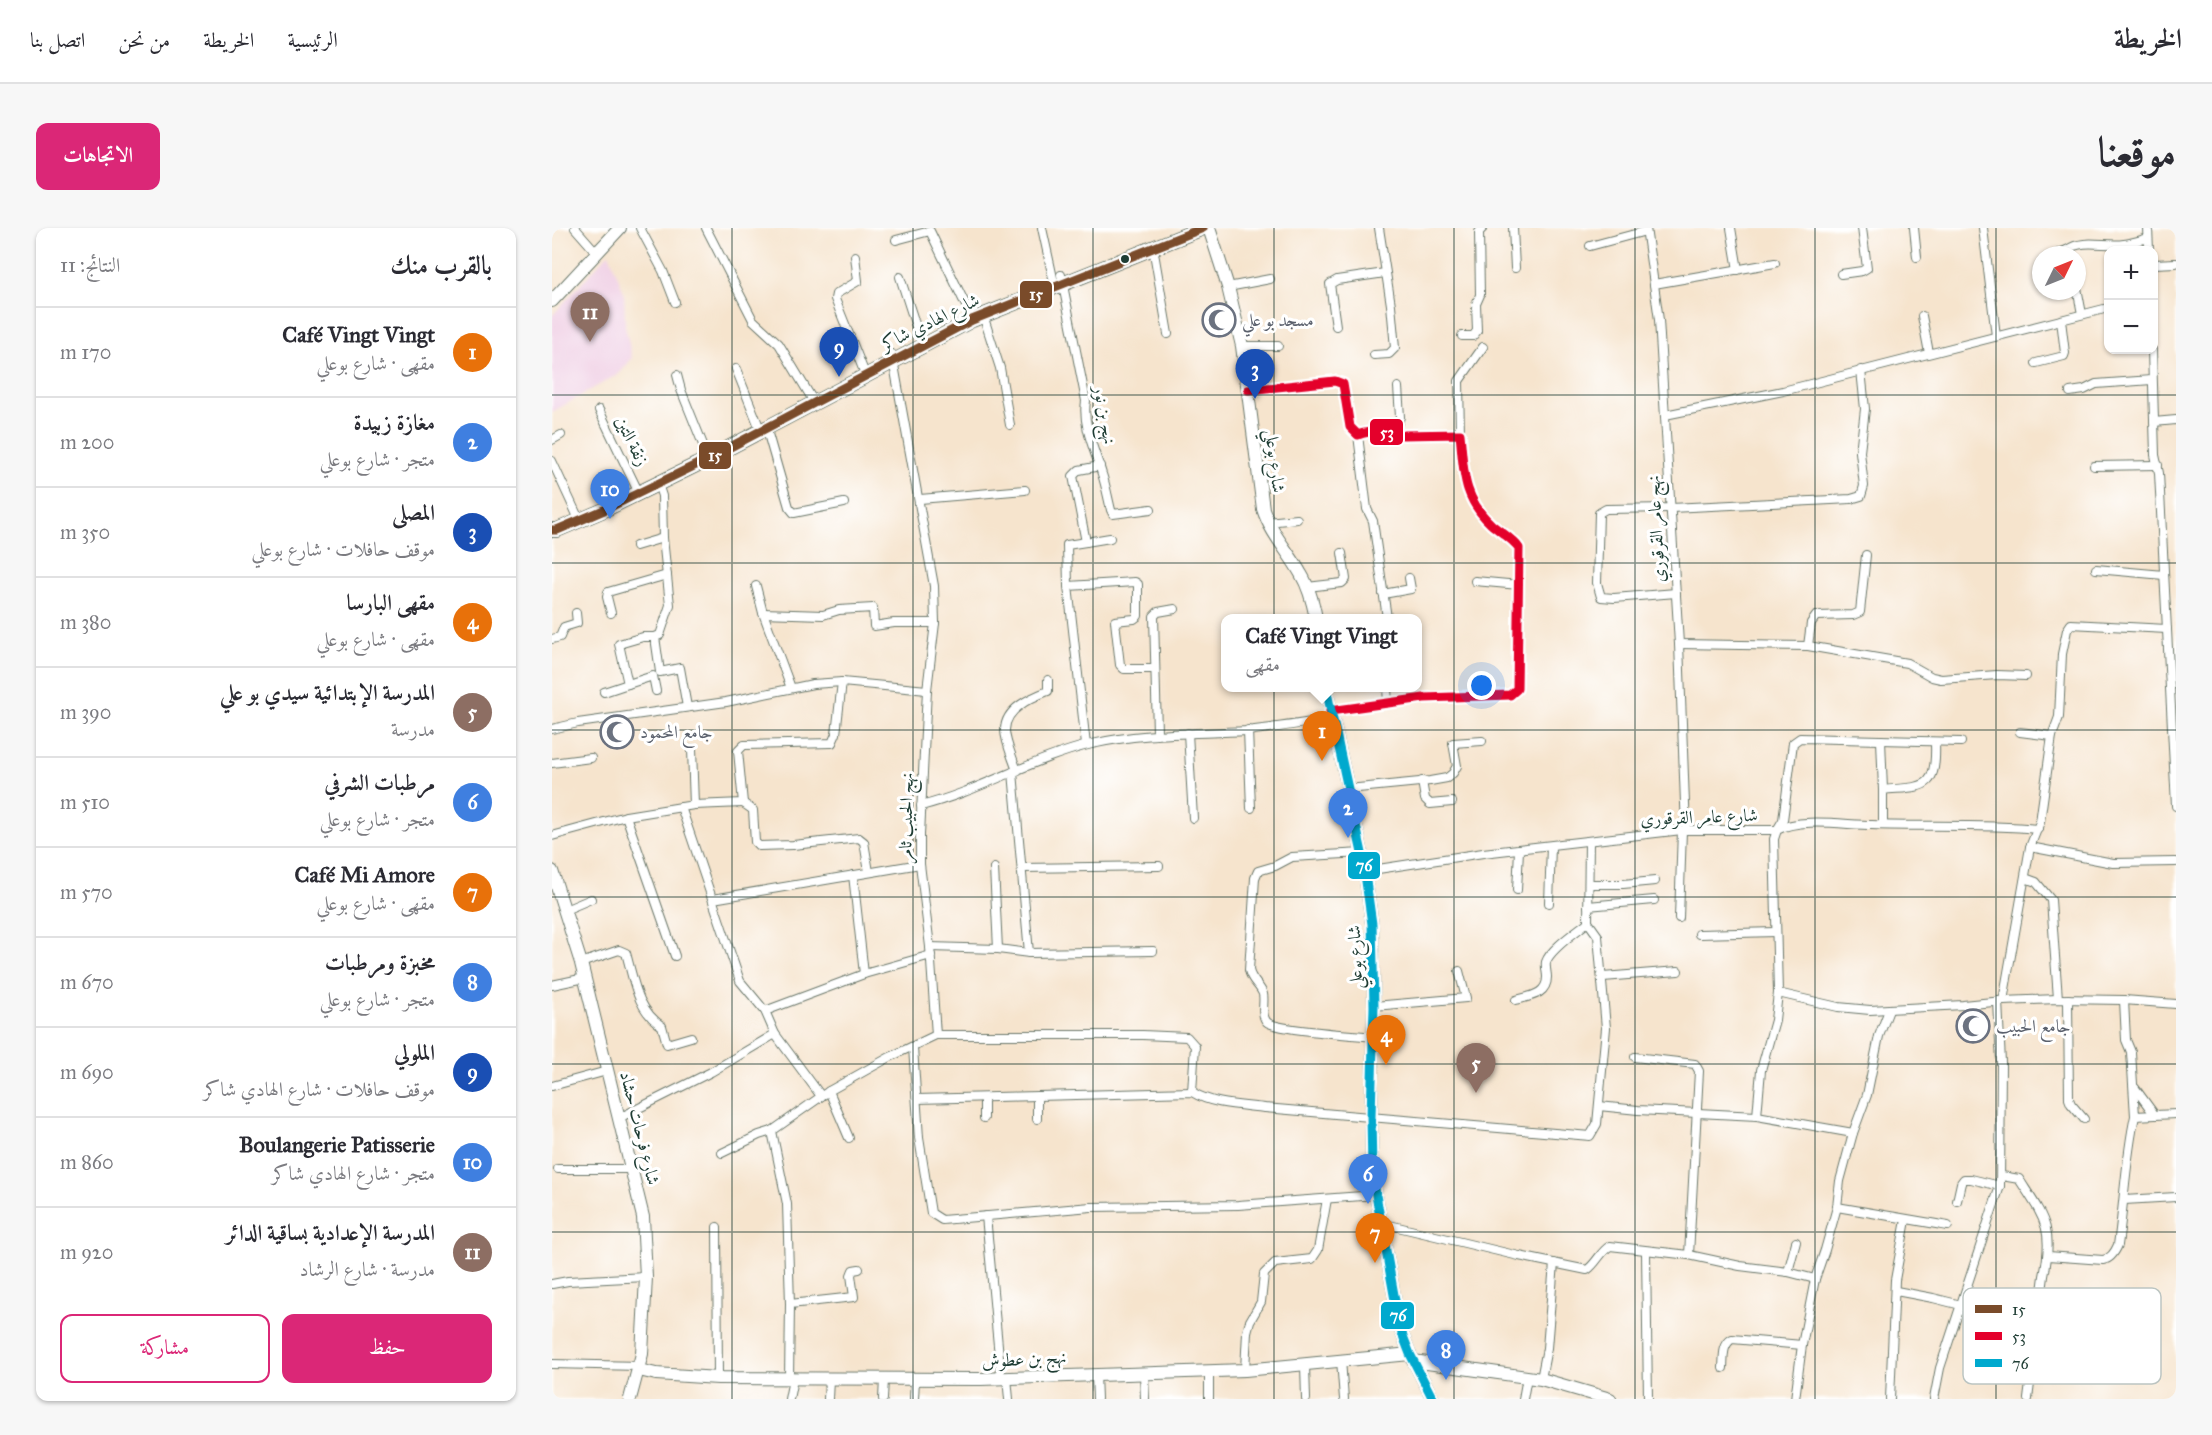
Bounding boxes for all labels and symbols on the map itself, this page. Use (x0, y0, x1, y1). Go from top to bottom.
north arrow (2032, 246, 2086, 300)
unlabelled marker (1119, 253, 1131, 265)
line badge: 15 (1019, 280, 1053, 309)
text: 15 (1029, 285, 1043, 304)
street label: شارع الهادي شاكر (875, 289, 985, 360)
pin: 11 (570, 292, 609, 342)
mosque icon: مسجد بو علي (1201, 302, 1237, 338)
place label: مسجد بو علي (1242, 309, 1314, 337)
pin: 9 (820, 328, 858, 377)
pin: 3 (1236, 350, 1274, 399)
street label: نهج بن نور (1084, 382, 1121, 447)
street label: زنقة التين (610, 412, 654, 470)
line badge: 53 (1369, 418, 1404, 446)
text: 53 (1380, 423, 1394, 443)
street label: شارع بوعلي (1254, 428, 1290, 495)
line badge: 15 (698, 441, 732, 470)
text: 15 (708, 446, 722, 465)
pin: 10 (590, 470, 630, 519)
street label: نهج عامر القرقوري (1642, 475, 1675, 583)
your location (1467, 671, 1496, 700)
pin: 1 (1302, 712, 1342, 761)
mosque icon: جامع المحمود (599, 714, 635, 750)
place label: جامع المحمود (640, 721, 713, 748)
street label: نهج الحبيب ثامر (894, 772, 923, 864)
pin: 2 (1328, 788, 1368, 838)
street label: شارع عامر القرقوري (1640, 804, 1758, 834)
line badge: 76 (1347, 851, 1381, 880)
text: 76 (1356, 856, 1373, 875)
street label: شارع بوعلي (1343, 925, 1373, 989)
mosque icon: جامع الحبيب (1955, 1008, 1991, 1044)
place label: جامع الحبيب (1996, 1015, 2071, 1042)
pin: 4 (1366, 1016, 1406, 1065)
pin: 5 (1456, 1044, 1496, 1093)
street label: شارع فرحات حشاد (611, 1069, 665, 1188)
pin: 6 (1348, 1154, 1388, 1204)
pin: 7 (1356, 1214, 1394, 1263)
legend (1963, 1288, 2161, 1384)
text: 15 (2012, 1300, 2026, 1319)
line badge: 76 (1380, 1301, 1415, 1330)
text: 76 (1390, 1306, 1407, 1325)
text: 53 (2012, 1327, 2026, 1346)
pin: 8 (1426, 1330, 1466, 1380)
street label: نهج بن عطوش (981, 1346, 1067, 1377)
text: 76 (2012, 1354, 2029, 1373)

